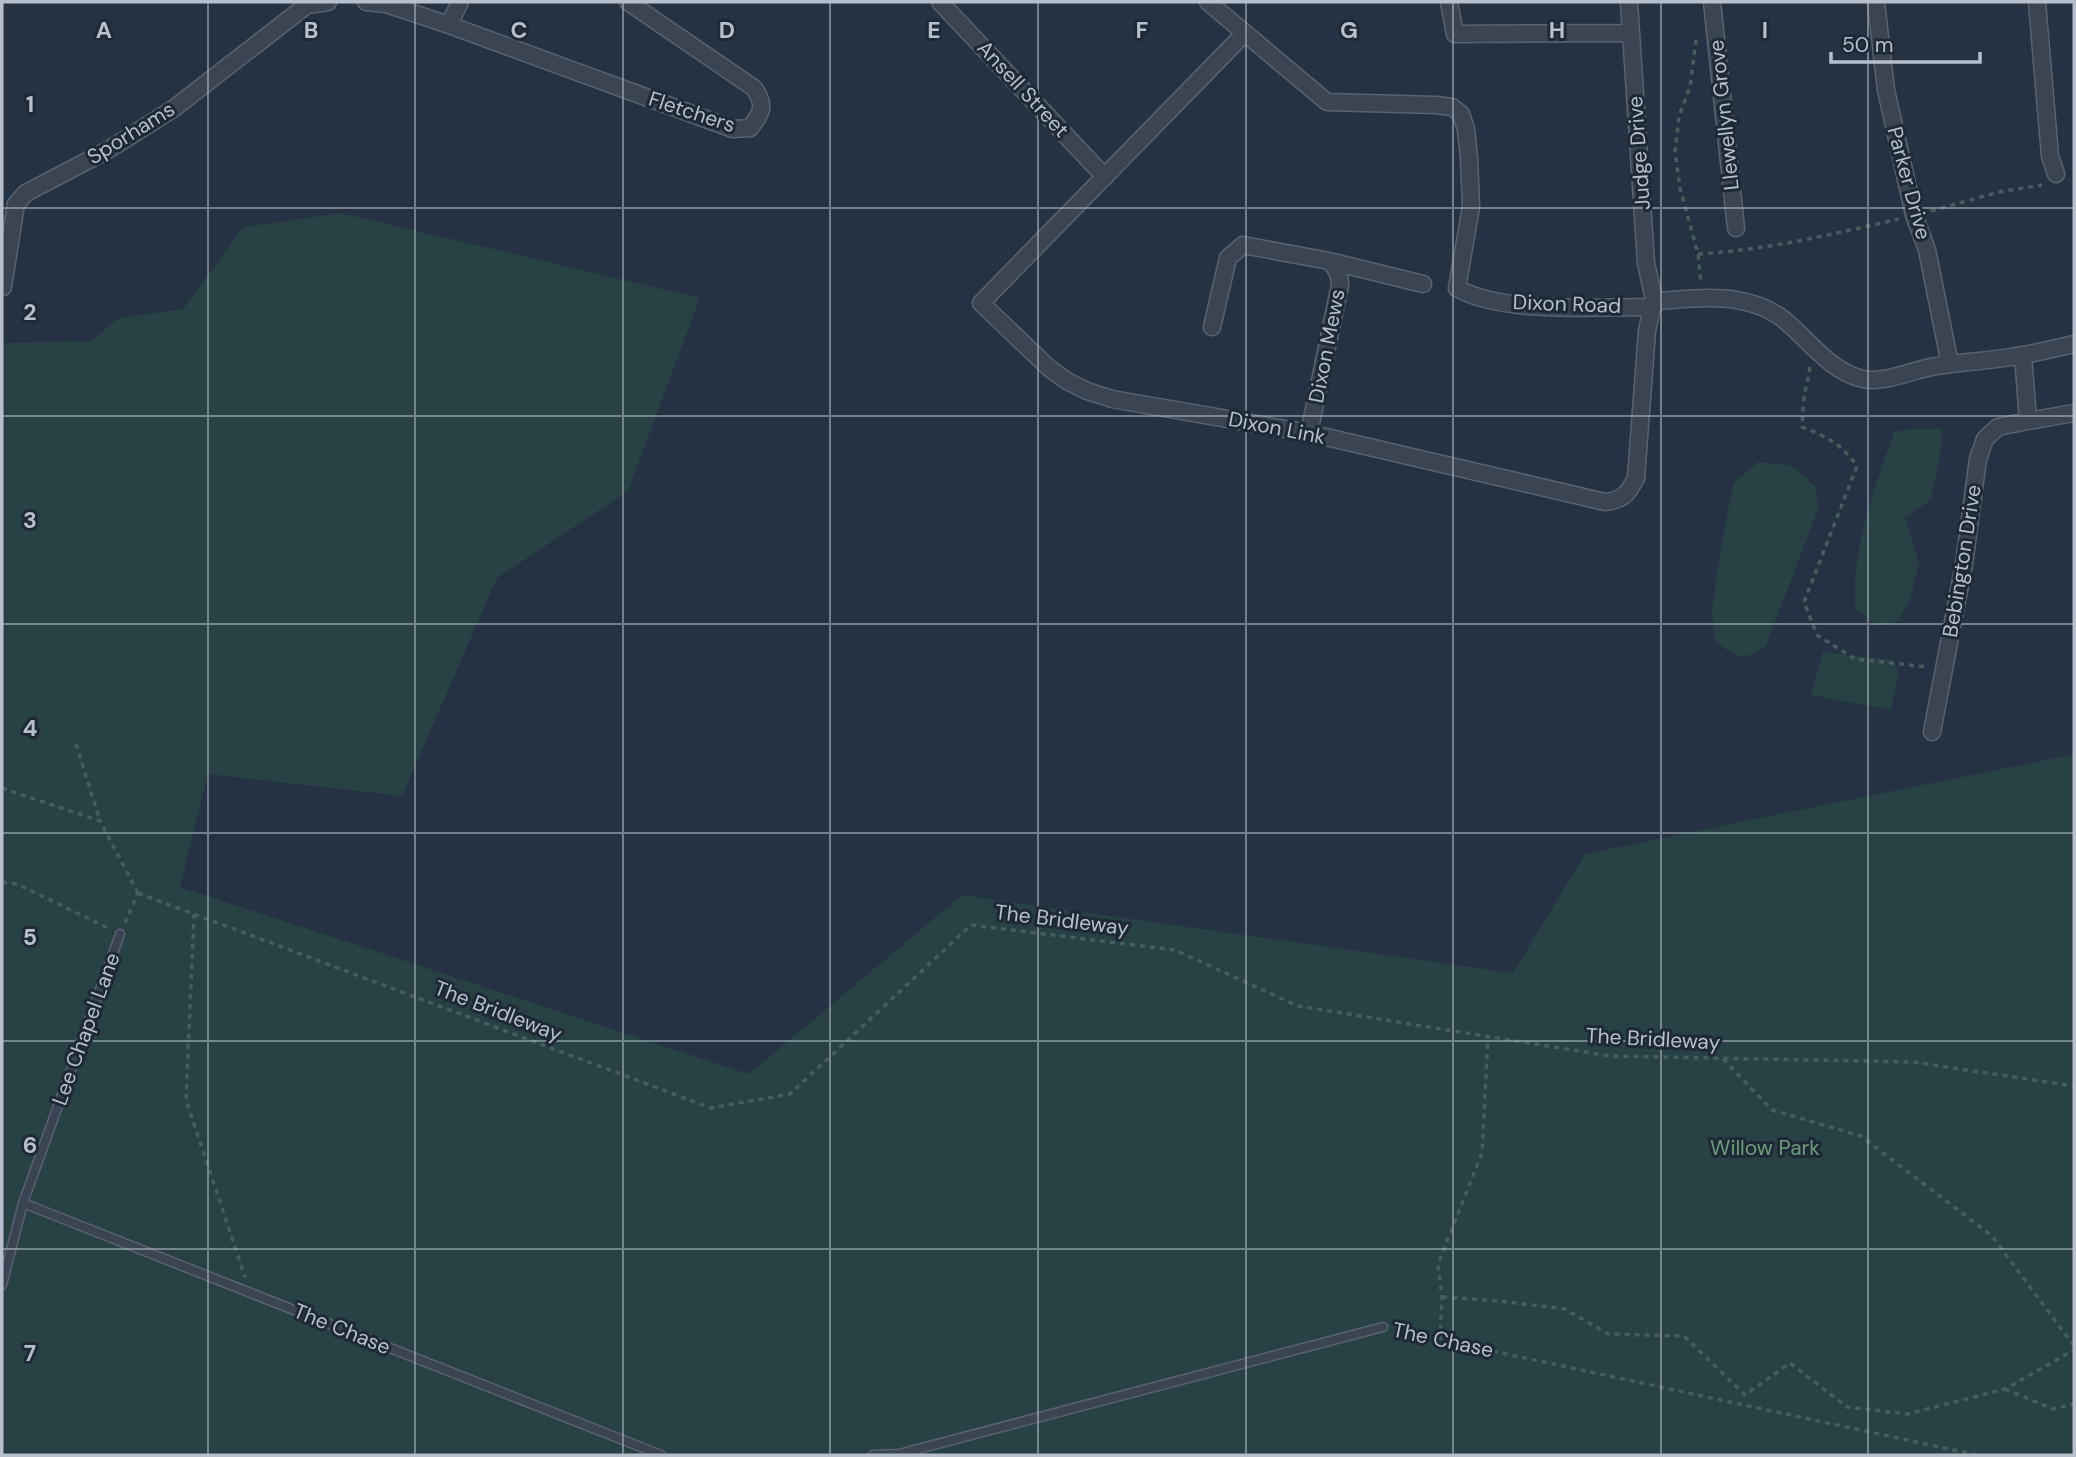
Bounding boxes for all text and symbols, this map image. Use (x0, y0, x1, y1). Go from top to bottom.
text: A (96, 15, 112, 45)
text: B (304, 15, 318, 45)
text: C (511, 15, 527, 45)
text: D (719, 15, 735, 45)
text: E (927, 15, 941, 45)
text: F (1136, 15, 1149, 45)
text: G (1340, 15, 1358, 45)
text: H (1549, 15, 1565, 45)
text: I (1762, 15, 1768, 45)
scale bar (1831, 21, 1980, 65)
text: 50 m (1842, 31, 1893, 59)
street label: Ansell Street (971, 34, 1075, 144)
street label: Llewellyn Grove (1702, 38, 1746, 192)
street label: Fletchers (645, 85, 739, 139)
text: 1 (26, 89, 34, 119)
street label: Sporhams (82, 95, 180, 171)
street label: Judge Drive (1621, 95, 1657, 211)
street label: Parker Drive (1880, 123, 1938, 243)
street label: Dixon Mews (1302, 287, 1352, 405)
street label: Dixon Road (1512, 288, 1622, 320)
text: 2 (23, 297, 37, 327)
street label: Dixon Link (1226, 405, 1328, 451)
street label: Bebington Drive (1936, 483, 1988, 639)
text: 3 (23, 505, 37, 535)
text: 4 (23, 713, 38, 743)
street label: The Bridleway (993, 898, 1131, 942)
text: 5 (23, 922, 37, 952)
street label: Lee Chapel Lane (45, 949, 127, 1109)
street label: The Bridleway (430, 974, 566, 1048)
street label: The Bridleway (1585, 1021, 1721, 1057)
text: 6 (23, 1130, 37, 1160)
park label: Willow Park (1710, 1134, 1820, 1162)
street label: The Chase (289, 1297, 395, 1361)
street label: The Chase (1390, 1316, 1496, 1364)
text: 7 (24, 1338, 36, 1368)

